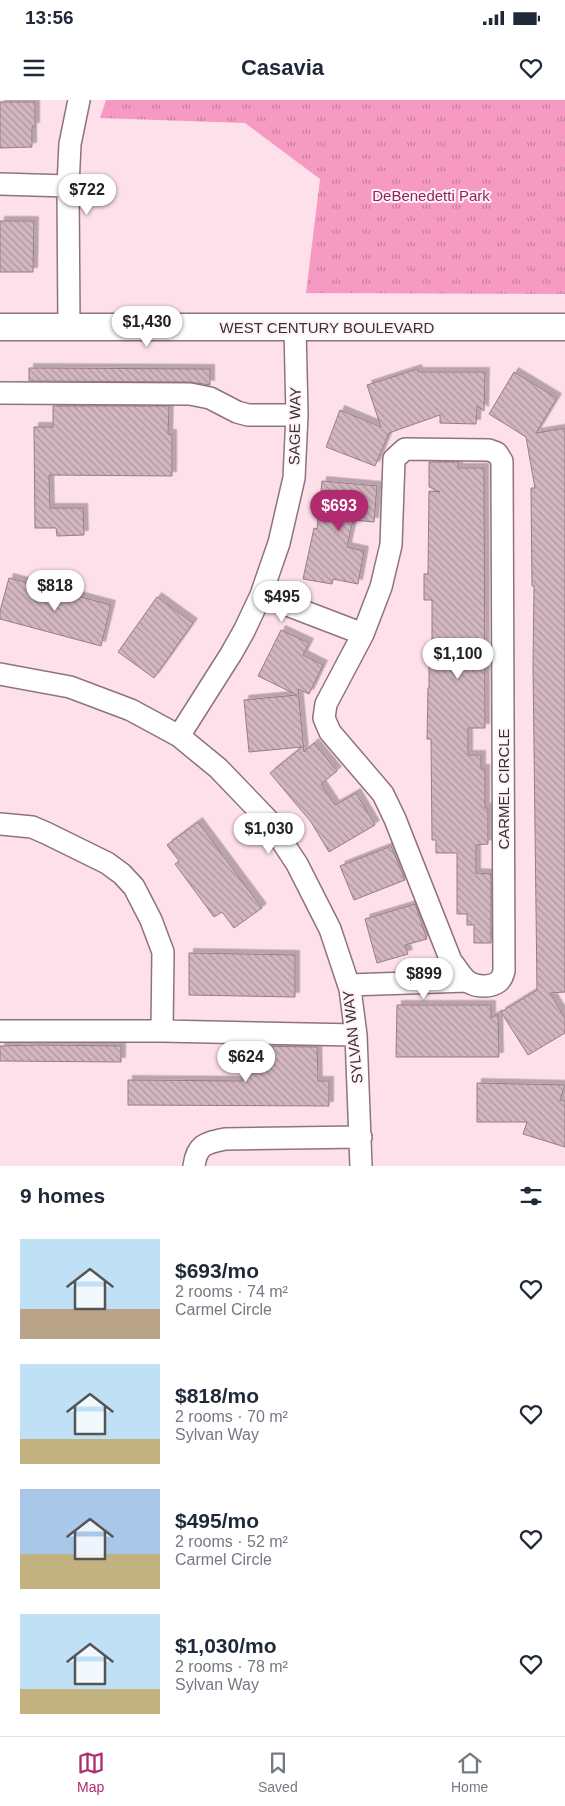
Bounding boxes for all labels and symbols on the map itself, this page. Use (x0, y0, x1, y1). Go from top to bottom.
pin: $722 (57, 174, 117, 216)
park label: DeBenedetti Park (372, 187, 490, 204)
pin: $1,430 (106, 306, 188, 348)
street label: WEST CENTURY BOULEVARD (220, 319, 435, 336)
street label: SAGE WAY (285, 387, 304, 465)
pin: $693 (309, 490, 369, 532)
pin: $818 (25, 570, 85, 612)
pin: $495 (252, 580, 312, 623)
pin: $1,100 (417, 638, 499, 680)
street label: CARMEL CIRCLE (495, 728, 512, 850)
pin: $1,030 (228, 812, 310, 855)
pin: $899 (394, 958, 454, 1000)
street label: SYLVAN WAY (339, 990, 366, 1085)
pin: $624 (216, 1040, 276, 1083)

